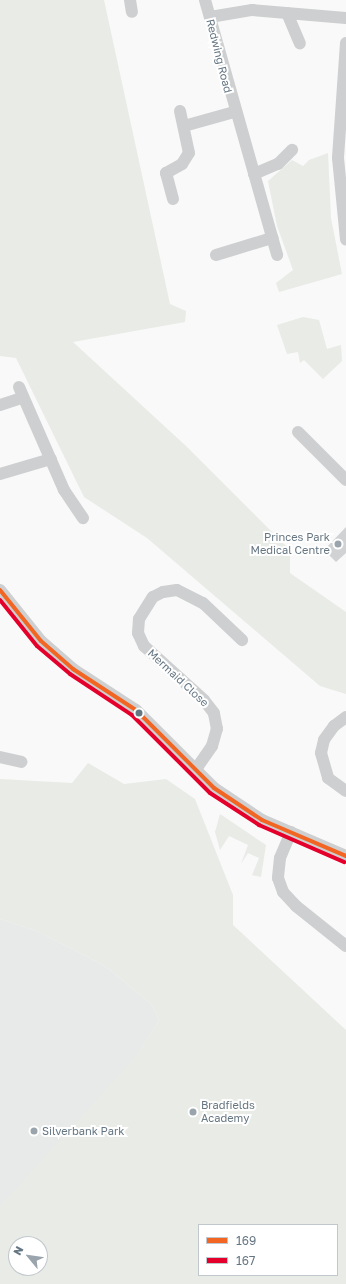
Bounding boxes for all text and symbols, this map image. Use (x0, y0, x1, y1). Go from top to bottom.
street label: Redwing Road (203, 18, 235, 94)
place label: Princes Park Medical Centre (250, 531, 330, 557)
marker: Princes Park Medical Centre (333, 539, 343, 549)
street label: Mermaid Close (145, 646, 211, 710)
unlabelled marker (134, 708, 144, 718)
place label: Bradfields Academy (201, 1099, 255, 1125)
marker: Bradfields Academy (188, 1107, 198, 1117)
place label: Silverbank Park (42, 1124, 124, 1138)
marker: Silverbank Park (29, 1126, 39, 1136)
legend (198, 1224, 338, 1276)
text: 169 (236, 1233, 256, 1248)
north arrow (8, 1236, 48, 1276)
text: N (10, 1244, 26, 1257)
text: 167 (236, 1253, 255, 1268)

